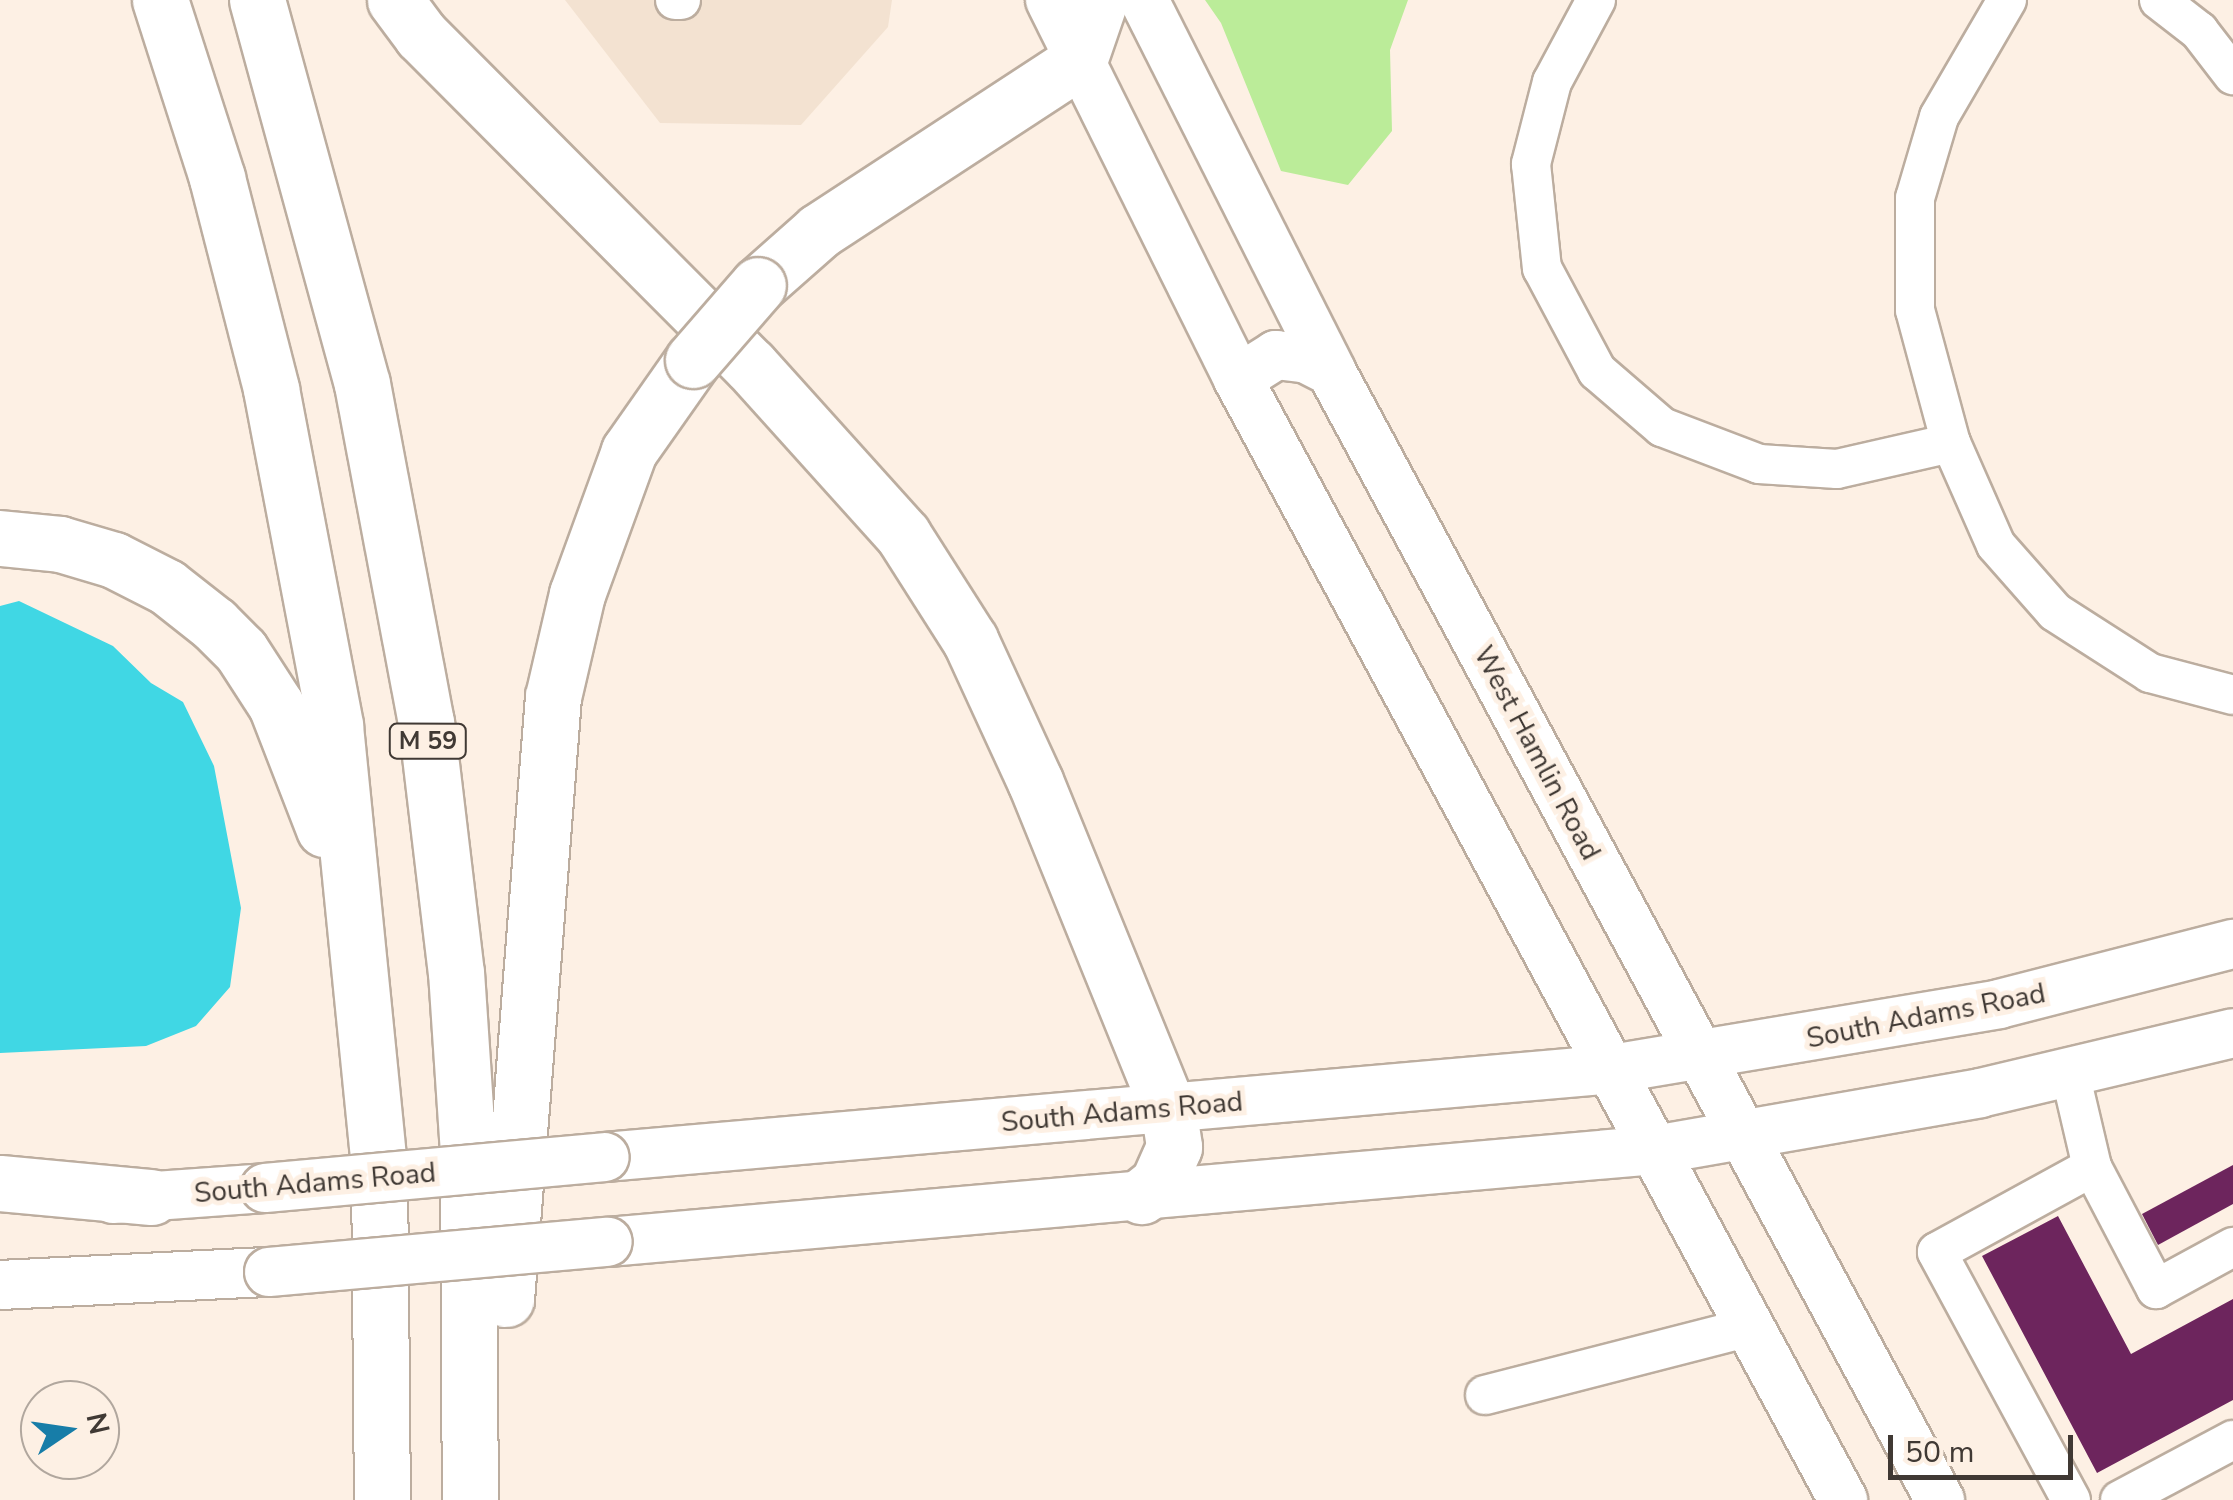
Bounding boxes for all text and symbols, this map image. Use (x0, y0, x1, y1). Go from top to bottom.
street label: West Hamlin Road (1466, 640, 1608, 866)
road number: M 59 (388, 721, 468, 761)
street label: South Adams Road (1804, 976, 2048, 1056)
street label: South Adams Road (1000, 1085, 1244, 1139)
street label: South Adams Road (193, 1156, 437, 1210)
north arrow (20, 1380, 120, 1480)
text: N (76, 1409, 118, 1438)
scale bar (1893, 1415, 2078, 1477)
text: 50 m (1905, 1432, 1974, 1473)

